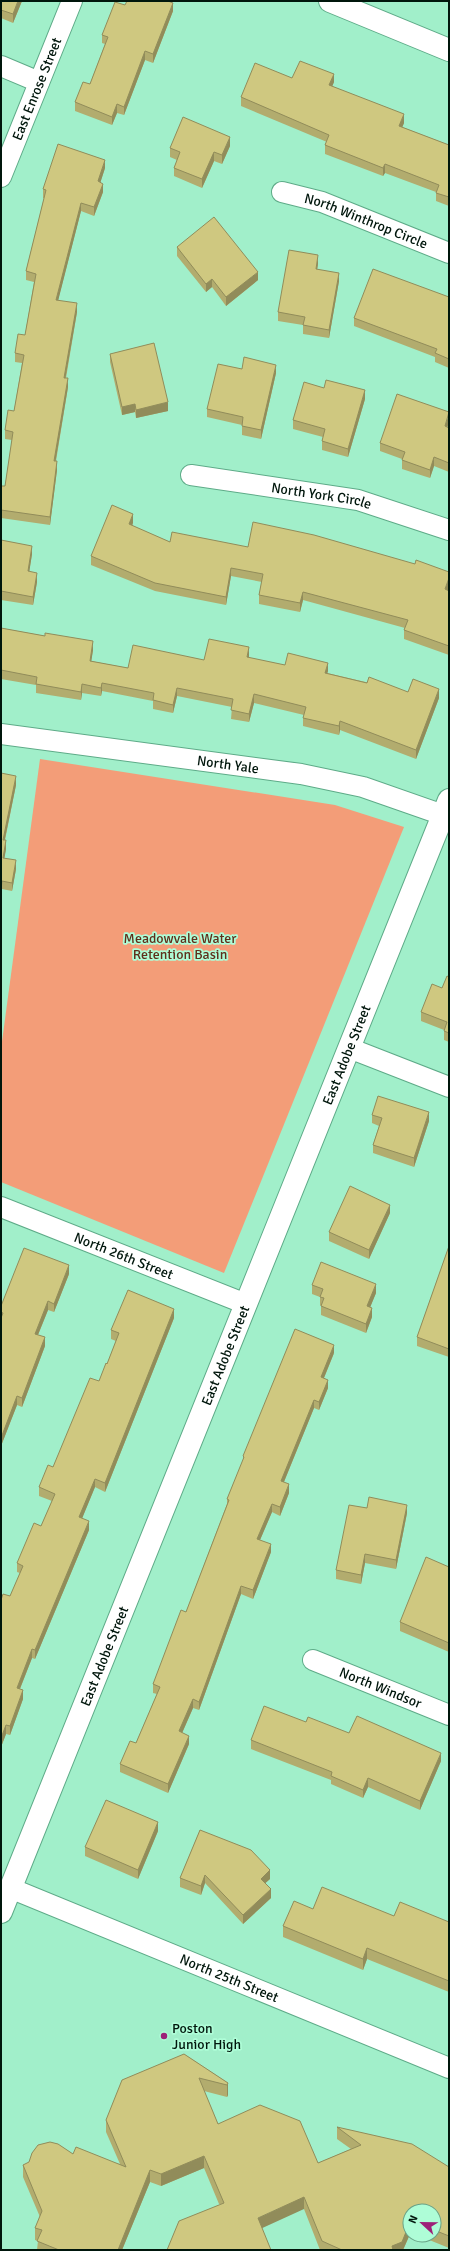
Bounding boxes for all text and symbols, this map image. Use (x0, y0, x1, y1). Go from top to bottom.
street label: East Enrose Street (8, 35, 65, 143)
street label: North Winthrop Circle (303, 189, 430, 252)
street label: North York Circle (270, 479, 374, 512)
street label: North Yale (196, 752, 260, 777)
park label: Meadowvale Water Retention Basin (124, 930, 237, 963)
street label: East Adobe Street (319, 1002, 374, 1107)
street label: North 26th Street (72, 1228, 176, 1283)
street label: East Adobe Street (197, 1303, 253, 1408)
street label: East Adobe Street (76, 1603, 132, 1708)
street label: North Windsor (337, 1663, 425, 1712)
street label: North 25th Street (177, 1950, 281, 2006)
place label: Poston Junior High (172, 2020, 241, 2053)
marker: Poston Junior High (159, 2031, 169, 2041)
north arrow (402, 2203, 442, 2243)
text: N (406, 2213, 421, 2225)

